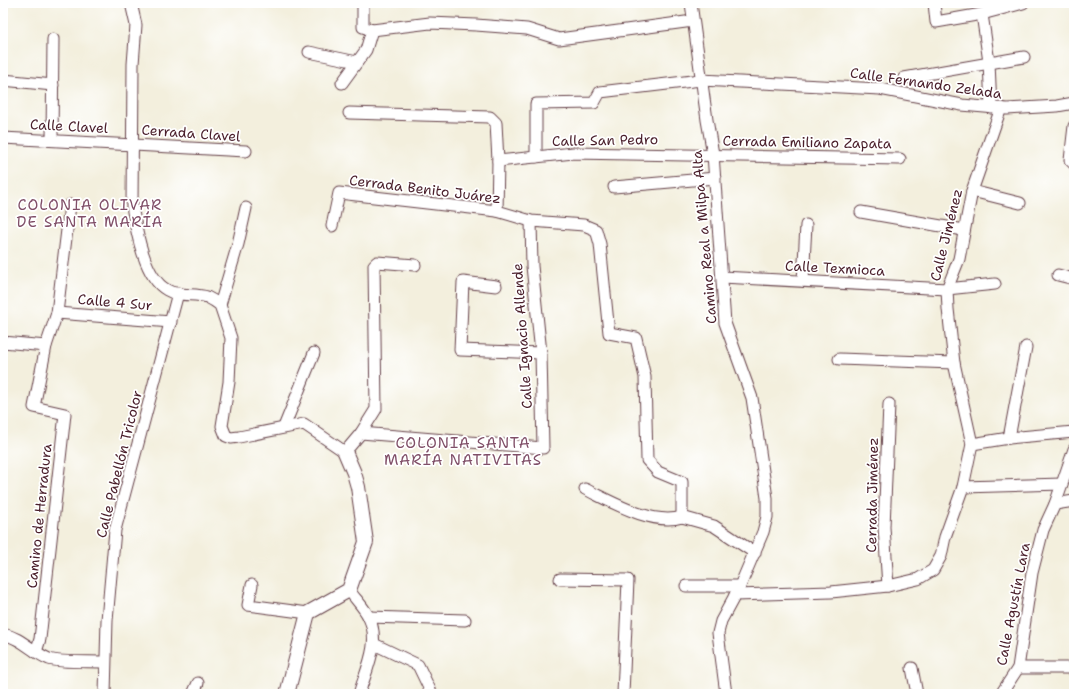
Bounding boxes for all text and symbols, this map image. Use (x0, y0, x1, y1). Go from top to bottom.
street label: Calle Fernando Zelada (849, 63, 1003, 103)
street label: Calle Clavel (29, 115, 109, 137)
street label: Cerrada Clavel (141, 121, 242, 145)
street label: Calle San Pedro (552, 130, 658, 150)
street label: Cerrada Emiliano Zapata (722, 132, 892, 152)
street label: Camino Real a Milpa Alta (687, 149, 721, 325)
street label: Cerrada Benito Juárez (348, 171, 502, 207)
street label: Calle Jiménez (926, 187, 966, 283)
district label: COLONIA OLIVAR DE SANTA MARÍA (17, 195, 163, 232)
street label: Calle Texmioca (785, 256, 886, 280)
street label: Calle Ignacio Allende (508, 263, 536, 409)
street label: Calle 4 Sur (77, 290, 153, 314)
street label: Calle Pabellón Tricolor (92, 388, 146, 540)
district label: COLONIA SANTA MARÍA NATIVITAS (384, 433, 542, 470)
street label: Cerrada Jiménez (862, 437, 882, 553)
street label: Camino de Herradura (22, 443, 56, 589)
street label: Calle Agustín Lara (992, 541, 1034, 667)

